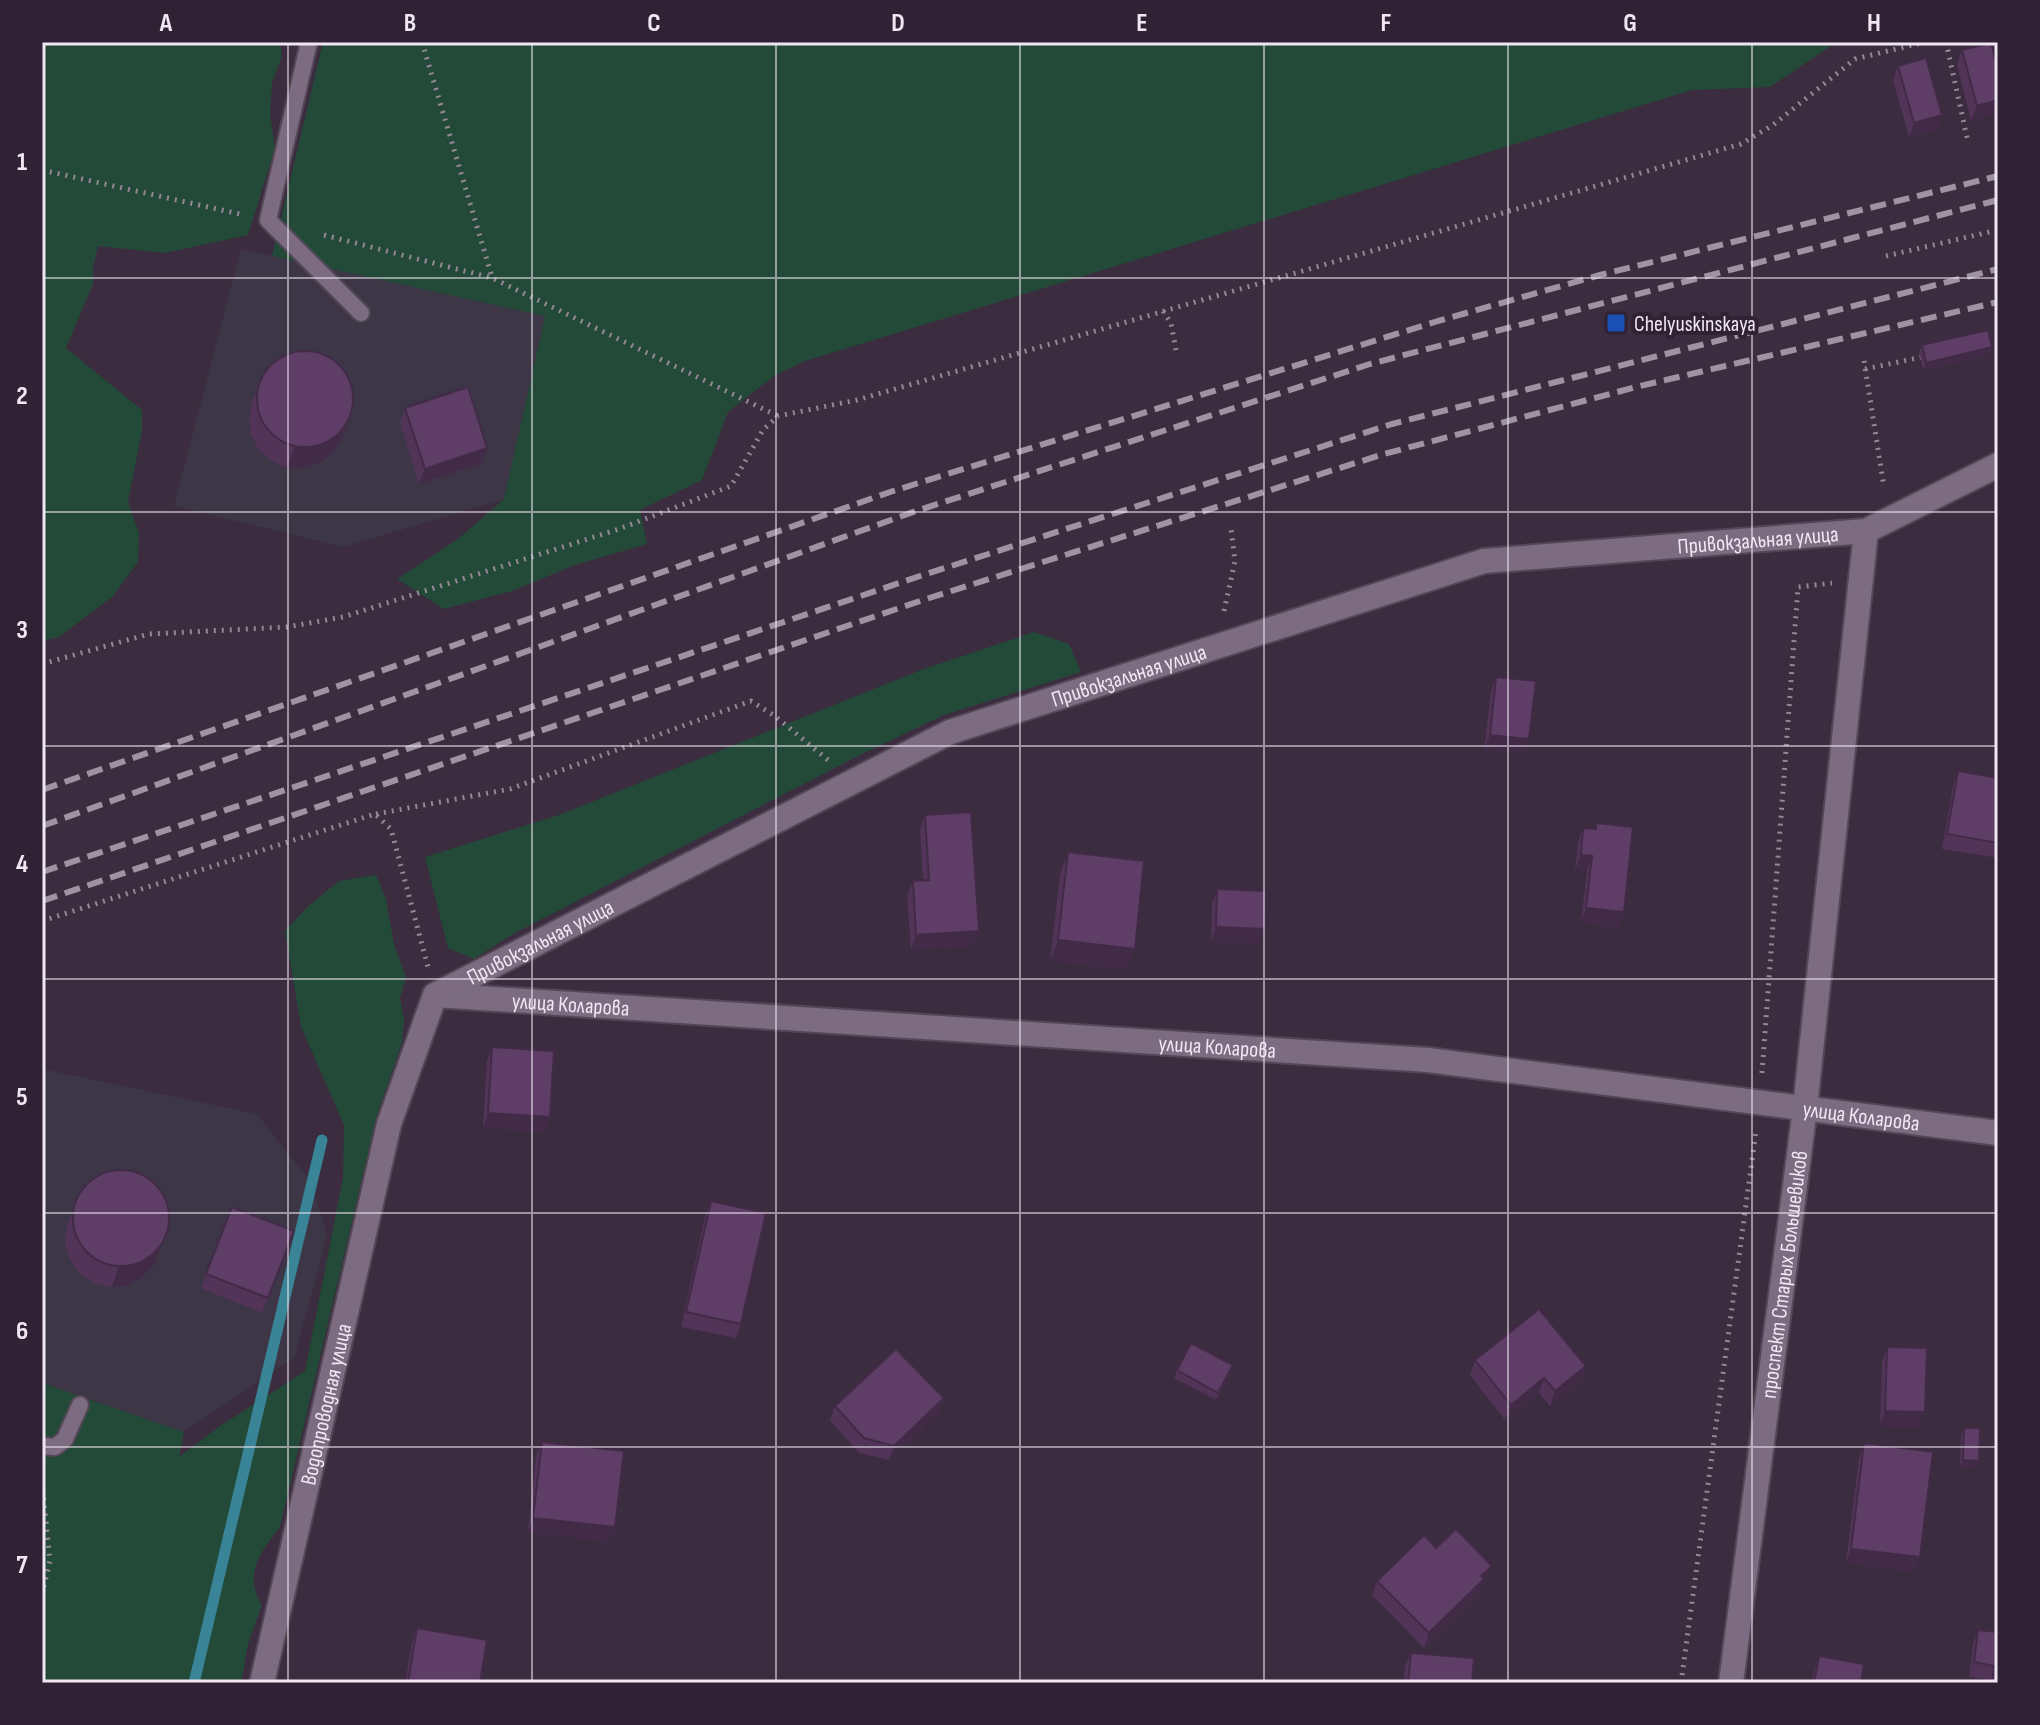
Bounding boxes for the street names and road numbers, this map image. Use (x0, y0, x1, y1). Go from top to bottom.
street label: Привокзальная улица (1677, 521, 1840, 561)
street label: Привокзальная улица (1048, 639, 1210, 714)
street label: Привокзальная улица (463, 894, 619, 991)
street label: улица Коларова (511, 988, 630, 1023)
street label: улица Коларова (1158, 1030, 1277, 1065)
street label: улица Коларова (1801, 1096, 1921, 1138)
street label: проспект Старых Большевиков (1756, 1149, 1814, 1400)
street label: Водопроводная улица (295, 1321, 358, 1488)

